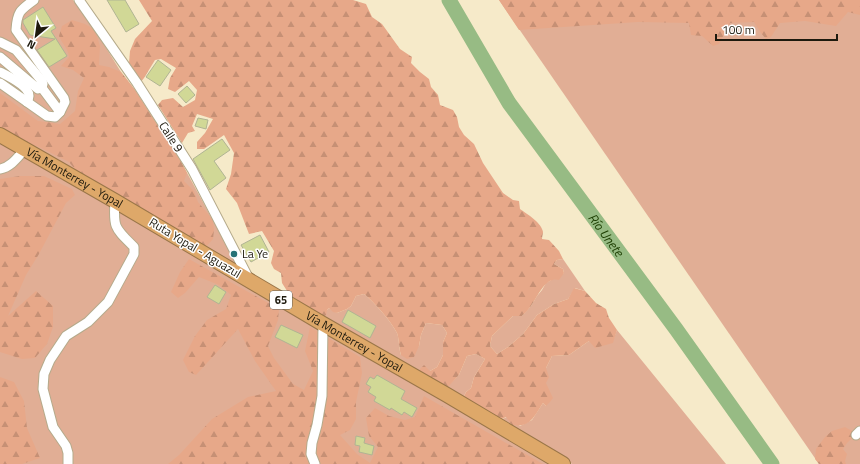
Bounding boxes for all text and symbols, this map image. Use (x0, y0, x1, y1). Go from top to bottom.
north arrow (16, 16, 56, 56)
scale bar (716, 16, 837, 42)
text: 100 m (722, 20, 755, 39)
text: N (24, 36, 38, 54)
street label: Calle 9 (154, 117, 189, 156)
street label: Vía Monterrey - Yopal (23, 142, 127, 213)
water label: Río Unete (584, 209, 630, 261)
street label: Ruta Yopal - Aguazul (146, 213, 245, 283)
place label: La Ye (242, 244, 268, 263)
marker: La Ye (229, 249, 239, 259)
road number: 65 (270, 291, 292, 309)
street label: Vía Monterrey - Yopal (302, 306, 406, 377)

